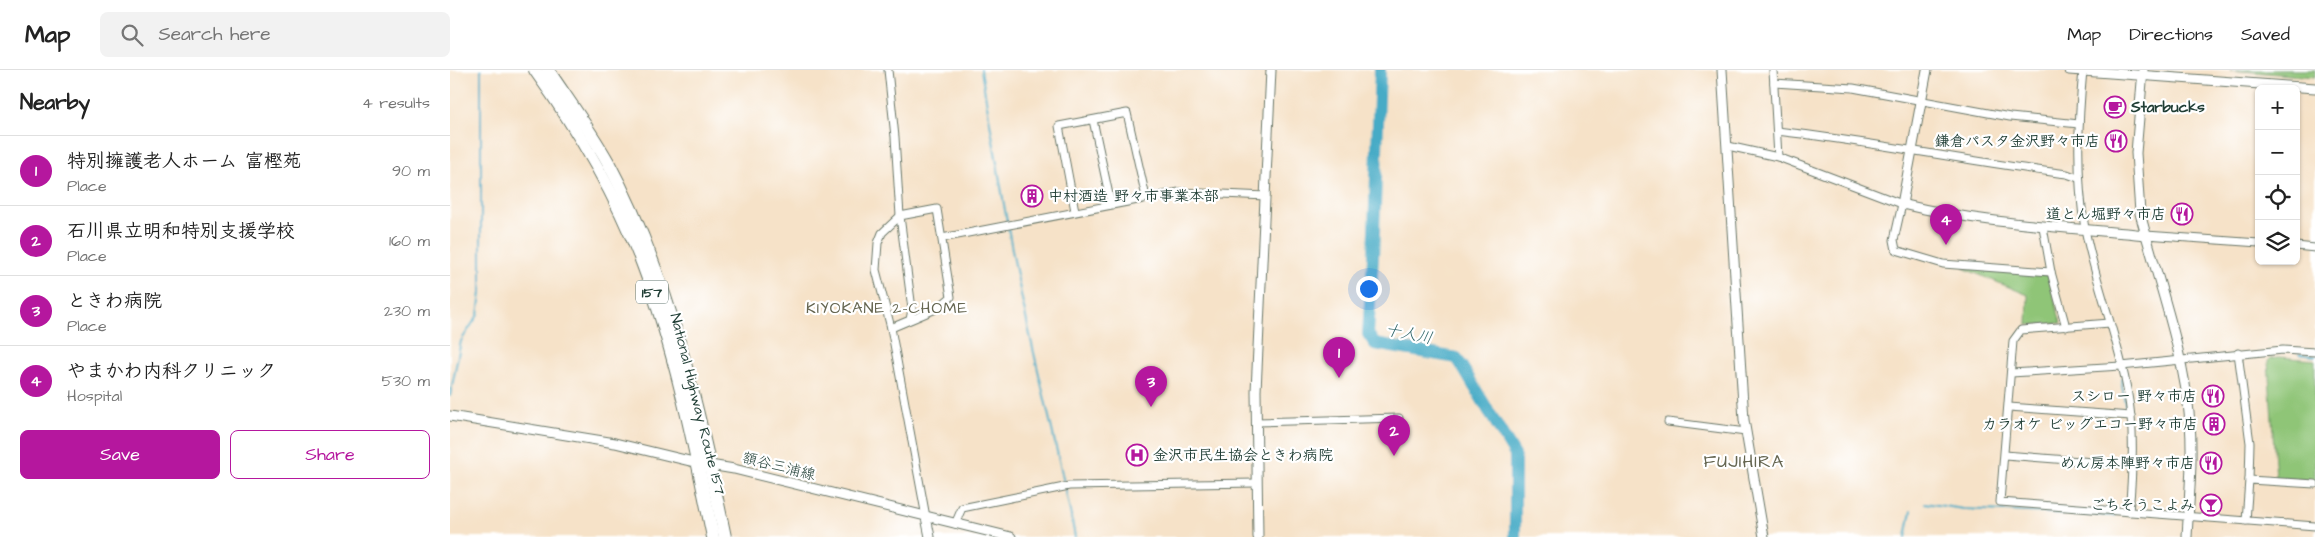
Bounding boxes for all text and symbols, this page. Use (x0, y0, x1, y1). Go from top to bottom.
search box (100, 12, 450, 57)
text: Map (25, 18, 70, 52)
icon: search (118, 21, 146, 49)
text: Search here (158, 21, 271, 48)
text: Map (2067, 22, 2101, 47)
text: Directions (2129, 22, 2213, 47)
text: Saved (2241, 22, 2290, 47)
map controls (2255, 85, 2300, 265)
button: + (2255, 85, 2300, 130)
text: Nearby (20, 88, 90, 117)
text: 4 results (362, 92, 430, 114)
cafe icon: Starbucks (2103, 95, 2127, 119)
place label: Starbucks (2130, 97, 2205, 118)
restaurant icon: 鎌倉パスタ金沢野々市店 (2104, 129, 2128, 153)
button: − (2255, 130, 2300, 175)
place label: 鎌倉パスタ金沢野々市店 (1935, 131, 2100, 152)
text: 特別擁護老人ホーム 富樫苑 (67, 148, 302, 175)
text: 1 (35, 160, 37, 182)
text: 90 m (392, 160, 430, 182)
text: Place (67, 175, 107, 197)
button: locate (2255, 175, 2300, 220)
building icon: 中村酒造 野々市事業本部 (1020, 184, 1044, 208)
place label: 中村酒造 野々市事業本部 (1048, 186, 1219, 207)
restaurant icon: 道とん堀野々市店 (2170, 202, 2194, 226)
pin: 4 (1930, 204, 1962, 245)
place label: 道とん堀野々市店 (2046, 204, 2166, 225)
text: 石川県立明和特別支援学校 (67, 218, 295, 245)
button: layers (2255, 220, 2300, 265)
text: 2 (31, 230, 41, 252)
text: 160 m (389, 230, 430, 252)
text: Place (67, 245, 107, 267)
your location (1356, 276, 1382, 302)
road number: 157 (636, 280, 668, 303)
text: ときわ病院 (67, 288, 162, 315)
district label: KIYOKANE 2-CHOME (806, 297, 968, 319)
text: 3 (32, 300, 40, 322)
text: 230 m (384, 300, 430, 322)
street label: National Highway Route 157 (664, 311, 730, 497)
text: Place (67, 315, 107, 337)
water label: 十人川 (1383, 319, 1434, 349)
pin: 1 (1323, 337, 1355, 378)
text: やまかわ内科クリニック (67, 358, 276, 385)
pin: 3 (1135, 366, 1167, 407)
text: 4 (31, 370, 41, 392)
text: 530 m (382, 370, 430, 392)
restaurant icon: スシロー 野々市店 (2201, 384, 2225, 408)
text: Hospital (67, 385, 122, 407)
place label: スシロー 野々市店 (2071, 386, 2197, 407)
building icon: カラオケ ビッグエコー野々市店 (2202, 412, 2226, 436)
place label: カラオケ ビッグエコー野々市店 (1982, 414, 2198, 435)
pin: 2 (1378, 415, 1410, 456)
button: Save (20, 430, 220, 479)
button: Share (230, 430, 430, 479)
hospital icon: 金沢市民生協会ときわ病院 (1125, 443, 1149, 467)
place label: 金沢市民生協会ときわ病院 (1153, 445, 1333, 466)
street label: 額谷三浦線 (740, 447, 818, 486)
district label: FUJIHIRA (1704, 449, 1784, 474)
restaurant icon: めん房本陣野々市店 (2199, 451, 2223, 475)
place label: めん房本陣野々市店 (2060, 453, 2195, 474)
bar icon: ごちそうこよみ (2199, 493, 2223, 517)
place label: ごちそうこよみ (2090, 495, 2195, 516)

